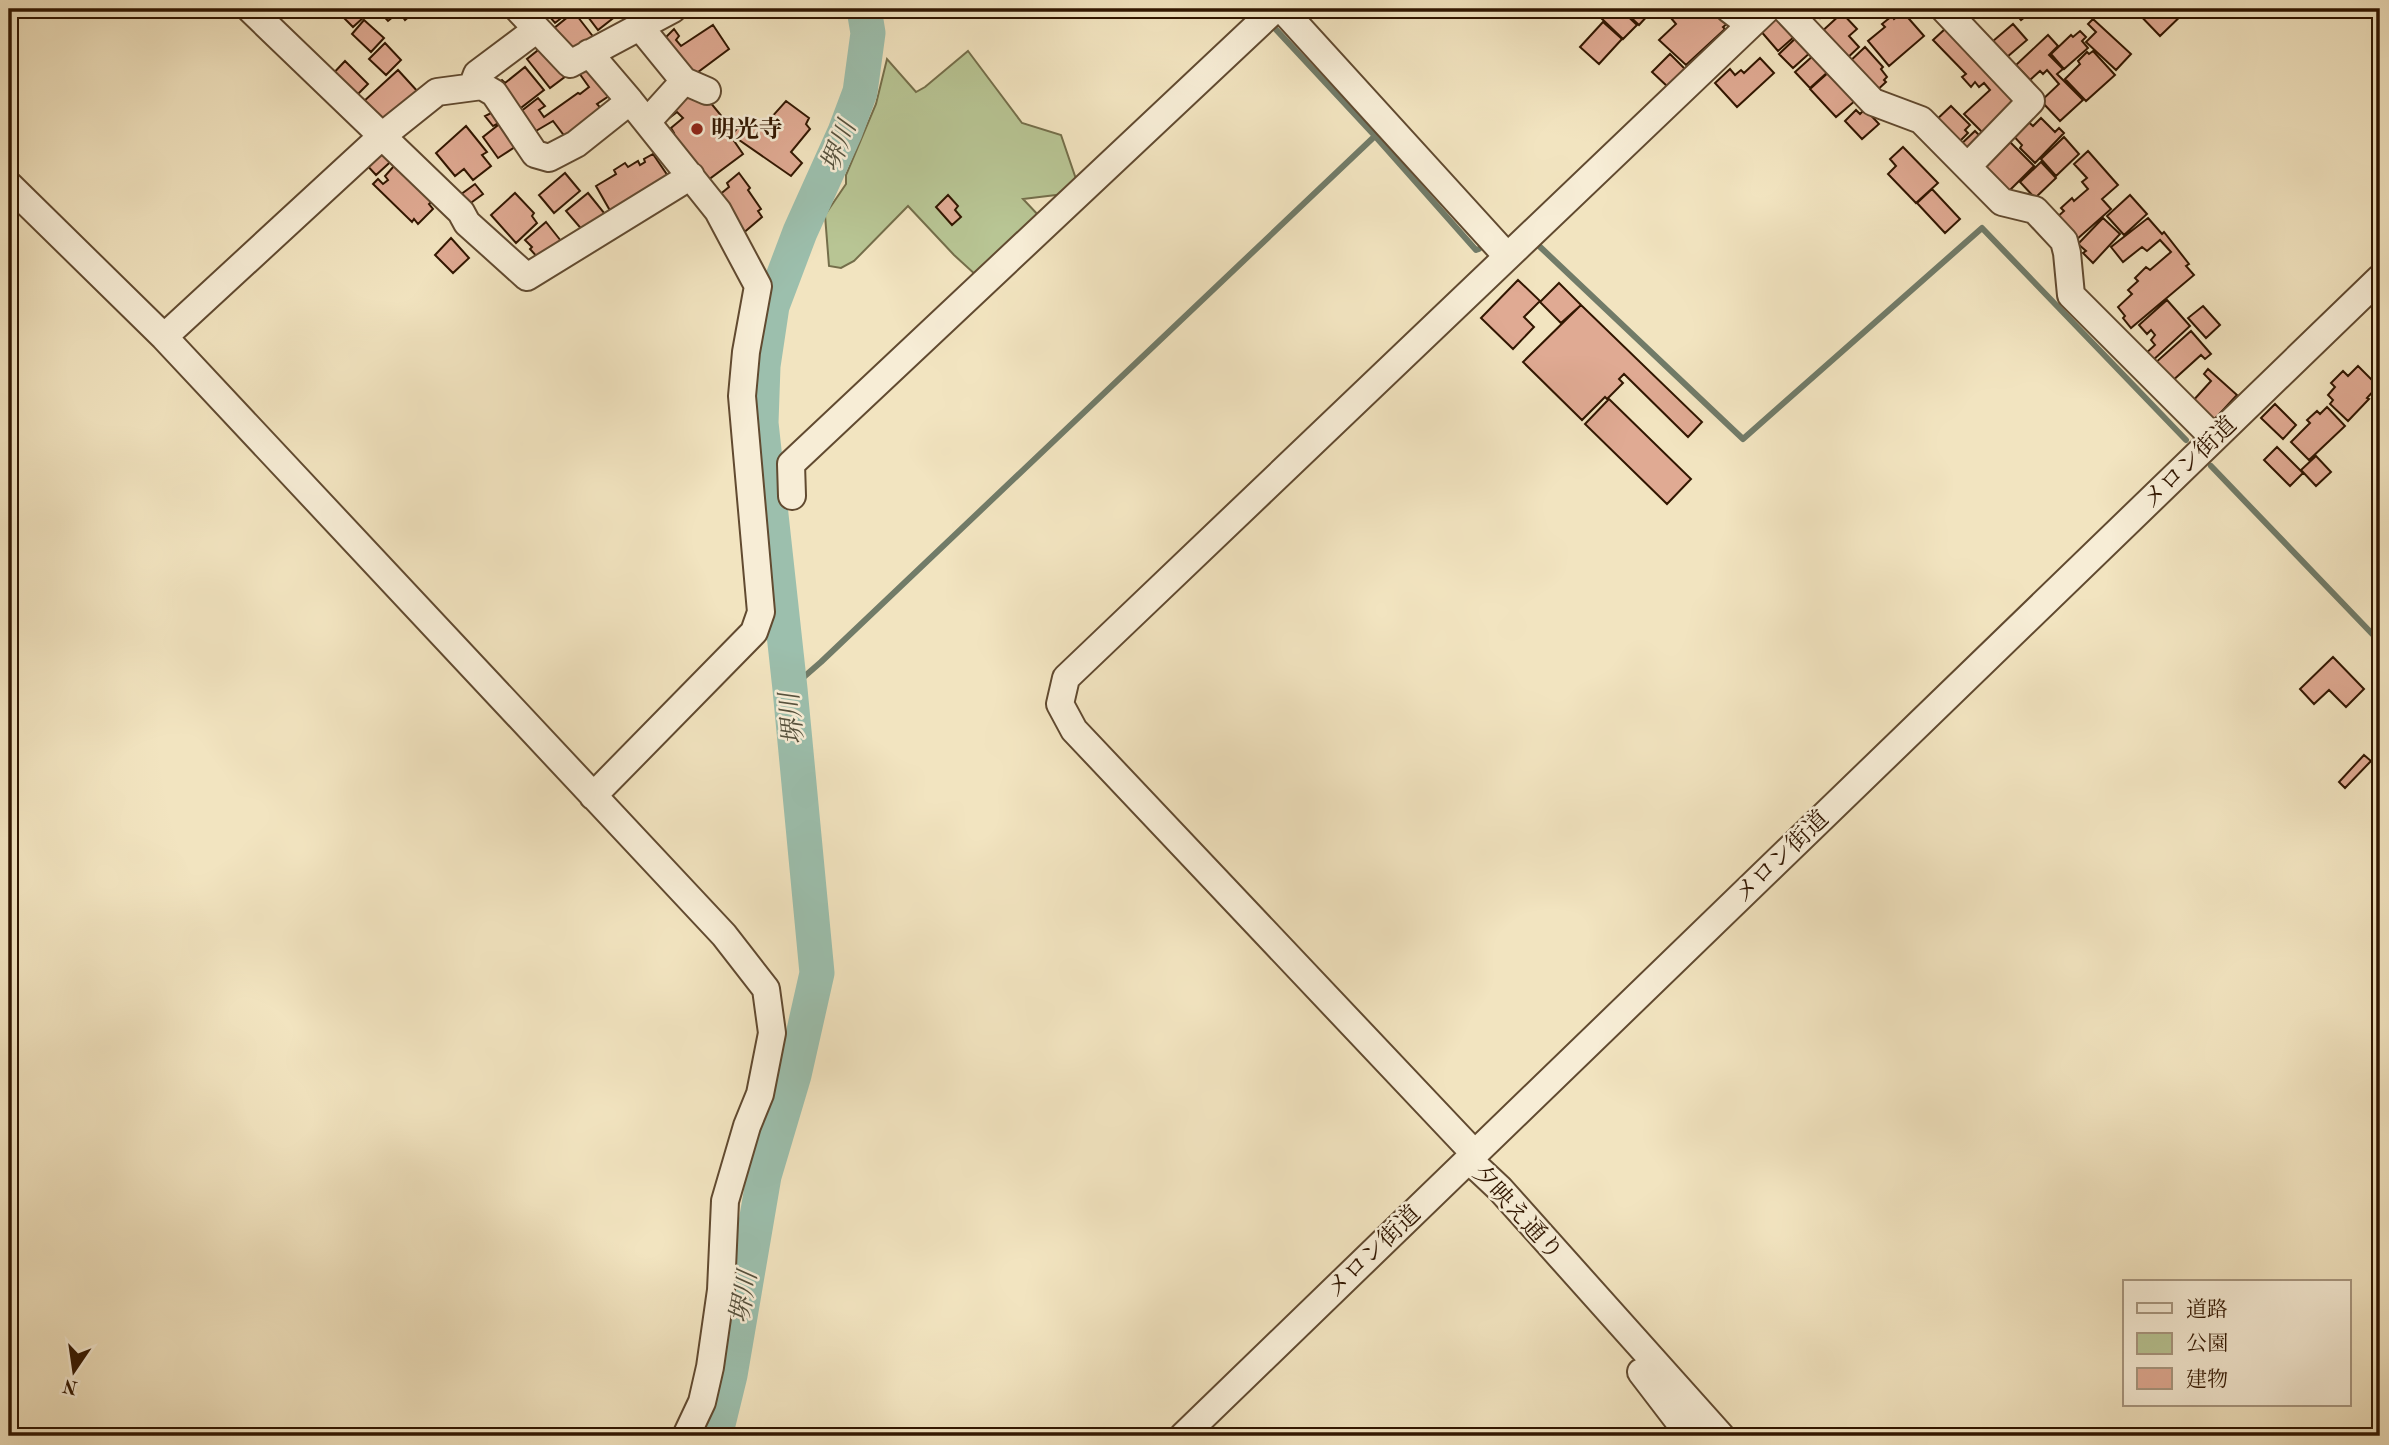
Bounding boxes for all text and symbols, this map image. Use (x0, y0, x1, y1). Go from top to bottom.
water label: 堺川 (816, 114, 863, 176)
place label: 明光寺 (711, 116, 783, 143)
marker: 明光寺 (689, 121, 705, 137)
street label: メロン街道 (2137, 411, 2242, 514)
water label: 堺川 (775, 689, 809, 746)
street label: メロン街道 (1729, 805, 1834, 908)
street label: 夕映え通り (1467, 1159, 1568, 1265)
street label: メロン街道 (1321, 1200, 1426, 1303)
water label: 堺川 (726, 1266, 763, 1325)
legend (2123, 1280, 2350, 1406)
text: 道路 (2186, 1298, 2228, 1321)
text: 公園 (2186, 1332, 2228, 1355)
north arrow (38, 1336, 108, 1406)
text: 建物 (2186, 1368, 2228, 1391)
text: N (61, 1374, 80, 1396)

